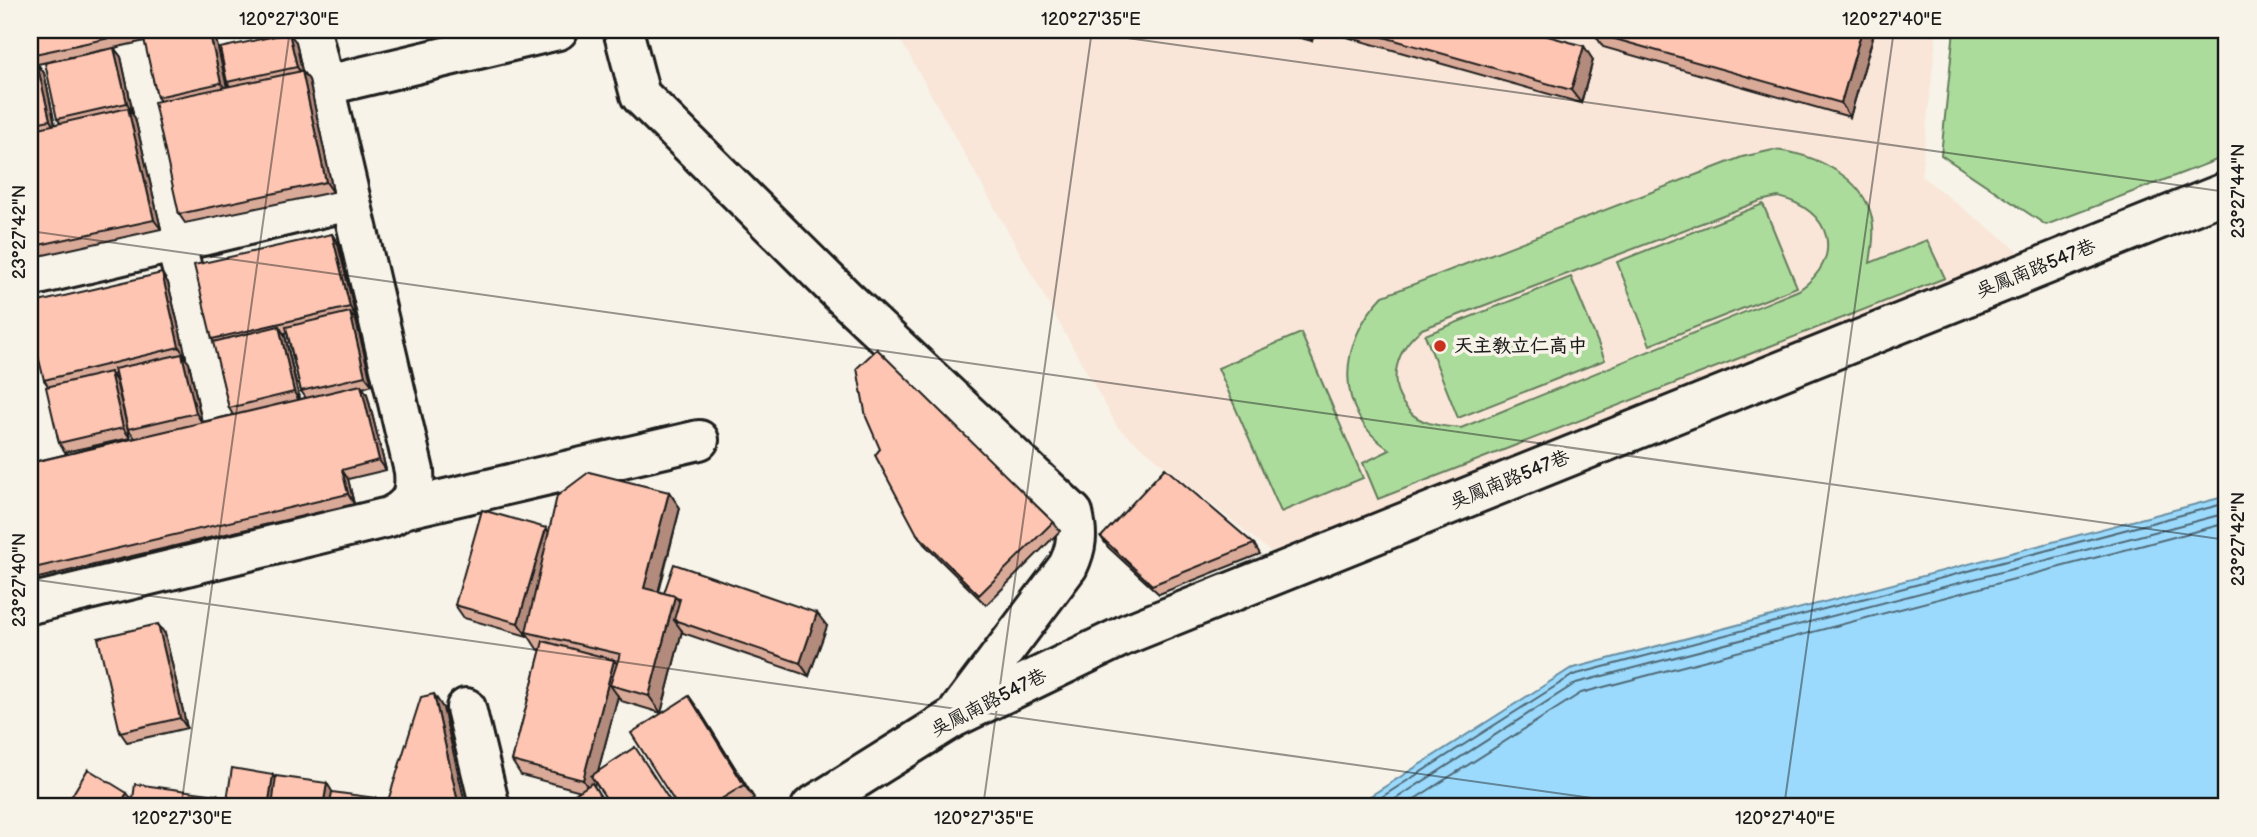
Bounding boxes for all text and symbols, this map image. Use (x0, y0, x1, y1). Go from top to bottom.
text: 120°27'30"E (239, 9, 339, 30)
text: 120°27'35"E (1041, 9, 1141, 30)
text: 120°27'40"E (1842, 9, 1942, 30)
text: 23°27'44"N (2228, 144, 2249, 238)
text: 23°27'42"N (9, 185, 30, 279)
street label: 吳鳳南路547巷 (1973, 235, 2099, 303)
place label: 天主教立仁高中 (1454, 335, 1587, 358)
marker: 天主教立仁高中 (1432, 338, 1448, 354)
street label: 吳鳳南路547巷 (1447, 446, 1573, 514)
text: 23°27'42"N (2228, 492, 2249, 586)
text: 23°27'40"N (9, 533, 30, 627)
street label: 吳鳳南路547巷 (927, 664, 1051, 742)
text: 120°27'30"E (132, 808, 232, 829)
text: 120°27'35"E (934, 808, 1034, 829)
text: 120°27'40"E (1735, 808, 1835, 829)

